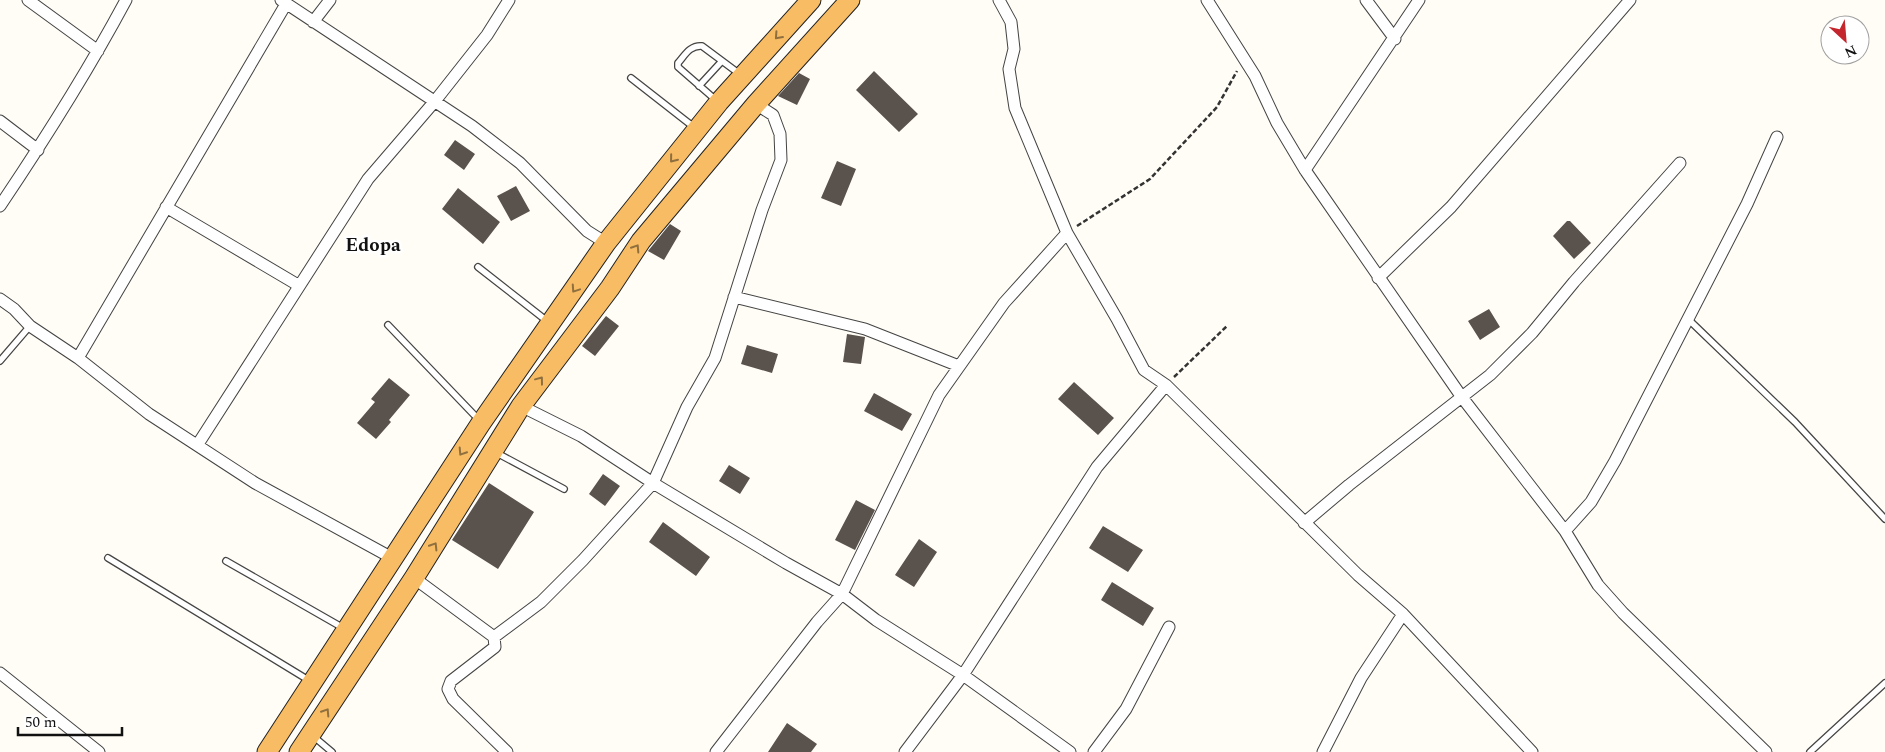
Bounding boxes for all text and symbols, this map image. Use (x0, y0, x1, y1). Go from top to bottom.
north arrow (1820, 15, 1870, 65)
one-way arrow (775, 30, 784, 39)
text: N (1841, 39, 1860, 63)
one-way arrow (669, 154, 678, 163)
district label: Edopa (345, 231, 401, 260)
one-way arrow (629, 245, 639, 254)
one-way arrow (572, 283, 581, 293)
one-way arrow (535, 377, 543, 386)
one-way arrow (459, 446, 469, 455)
one-way arrow (427, 543, 437, 552)
scale bar (18, 704, 121, 736)
one-way arrow (320, 708, 329, 717)
text: 50 m (25, 711, 57, 734)

